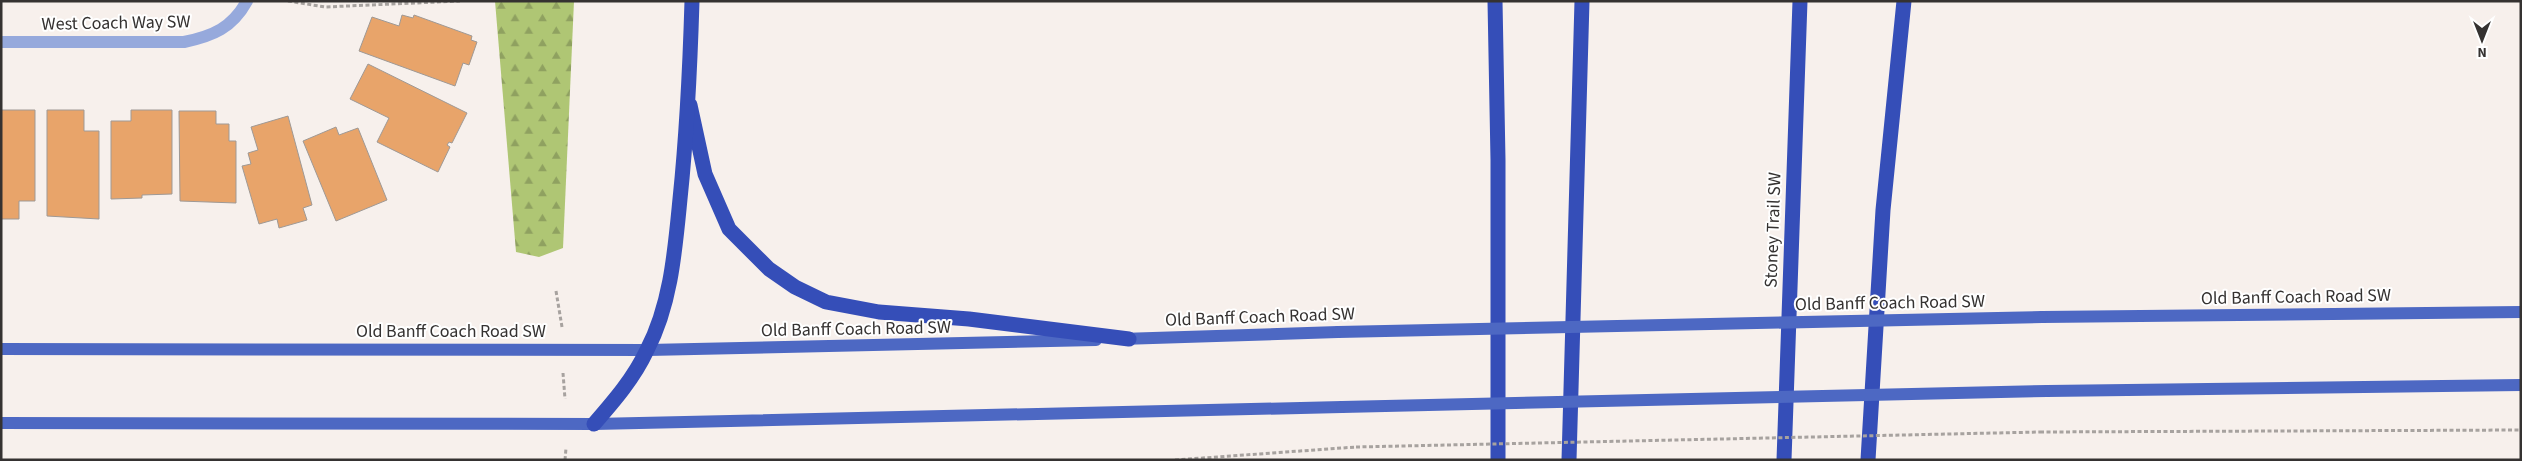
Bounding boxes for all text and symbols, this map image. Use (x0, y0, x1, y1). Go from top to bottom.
street label: West Coach Way SW (41, 9, 191, 37)
north arrow (2457, 15, 2507, 65)
text: N (2477, 42, 2487, 62)
street label: Stoney Trail SW (1758, 172, 1788, 288)
street label: Old Banff Coach Road SW (2201, 283, 2391, 311)
street label: Old Banff Coach Road SW (1795, 289, 1985, 317)
street label: Old Banff Coach Road SW (1165, 301, 1355, 333)
street label: Old Banff Coach Road SW (761, 315, 951, 343)
street label: Old Banff Coach Road SW (356, 319, 546, 344)

